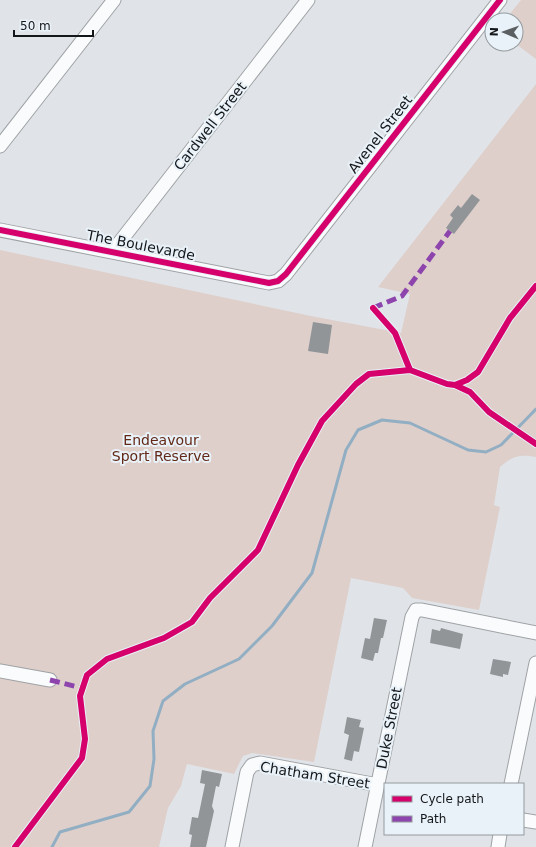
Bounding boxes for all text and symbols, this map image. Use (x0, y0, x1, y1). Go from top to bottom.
scale bar (14, 12, 93, 38)
north arrow (484, 12, 524, 52)
text: 50 m (20, 19, 51, 33)
text: N (488, 27, 501, 37)
street label: Cardwell Street (171, 78, 250, 173)
street label: Avenel Street (345, 92, 416, 176)
street label: The Boulevarde (85, 226, 196, 263)
park label: Endeavour Sport Reserve (112, 432, 210, 464)
street label: Duke Street (373, 685, 405, 770)
street label: Chatham Street (259, 758, 371, 792)
legend (384, 783, 524, 835)
text: Cycle path (420, 792, 484, 806)
text: Path (420, 812, 446, 826)

